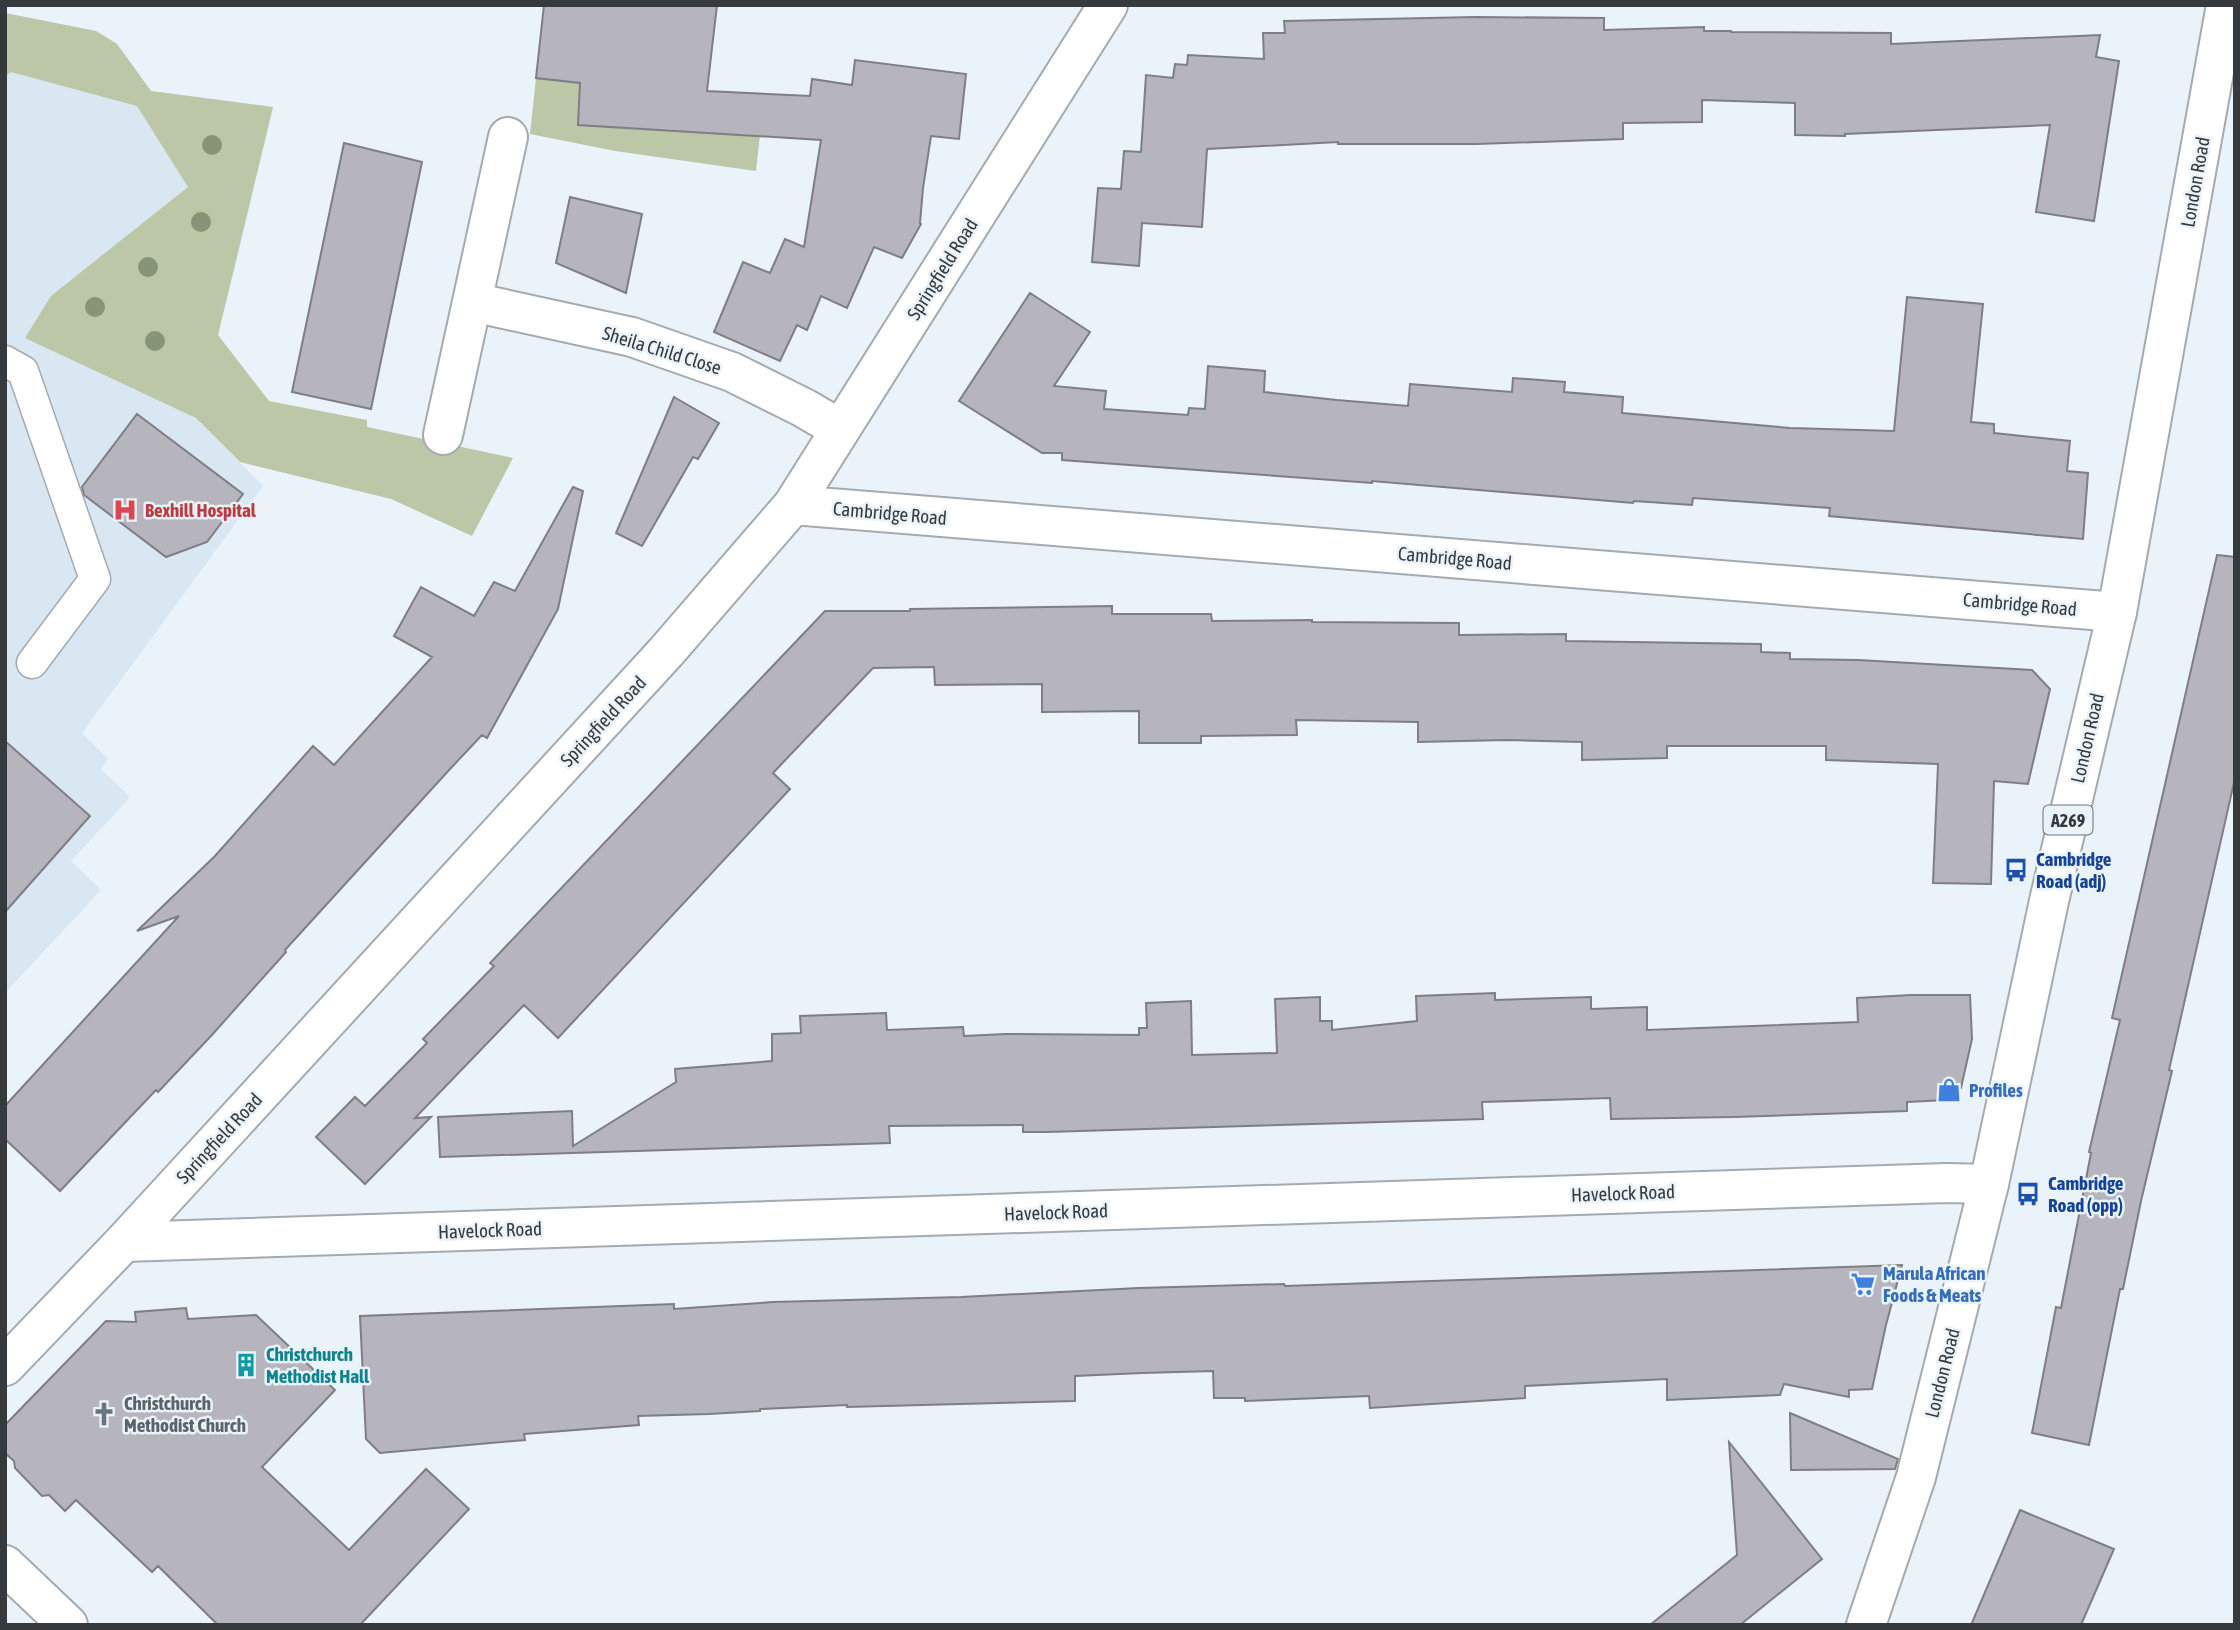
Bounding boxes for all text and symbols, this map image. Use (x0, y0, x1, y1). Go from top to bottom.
street label: London Road (2176, 135, 2214, 229)
street label: Springfield Road (902, 214, 982, 324)
street label: Sheila Child Close (600, 322, 724, 378)
hospital icon: Bexhill Hospital (111, 496, 139, 524)
street label: Cambridge Road (832, 497, 948, 529)
place label: Bexhill Hospital (145, 499, 257, 521)
street label: Cambridge Road (1397, 542, 1513, 574)
street label: Cambridge Road (1962, 588, 2078, 620)
street label: Springfield Road (556, 671, 650, 771)
street label: London Road (2066, 691, 2108, 785)
road number: A269 (2044, 806, 2092, 834)
place label: Cambridge Road (adj) (2036, 848, 2112, 892)
bus stop icon: Cambridge Road (adj) (2002, 856, 2030, 884)
shop icon: Profiles (1935, 1076, 1963, 1104)
place label: Profiles (1969, 1079, 2023, 1101)
street label: Springfield Road (172, 1088, 266, 1188)
place label: Cambridge Road (opp) (2048, 1172, 2124, 1216)
street label: Havelock Road (1571, 1180, 1675, 1206)
bus stop icon: Cambridge Road (opp) (2014, 1180, 2042, 1208)
street label: Havelock Road (1004, 1199, 1108, 1225)
street label: Havelock Road (438, 1217, 542, 1243)
place label: Marula African Foods & Meats (1883, 1262, 1985, 1306)
supermarket icon: Marula African Foods & Meats (1849, 1270, 1877, 1298)
street label: London Road (1920, 1326, 1964, 1420)
place label: Christchurch Methodist Hall (266, 1343, 370, 1387)
building icon: Christchurch Methodist Hall (232, 1351, 260, 1379)
place label: Christchurch Methodist Church (124, 1392, 246, 1436)
church icon: Christchurch Methodist Church (90, 1400, 118, 1428)

